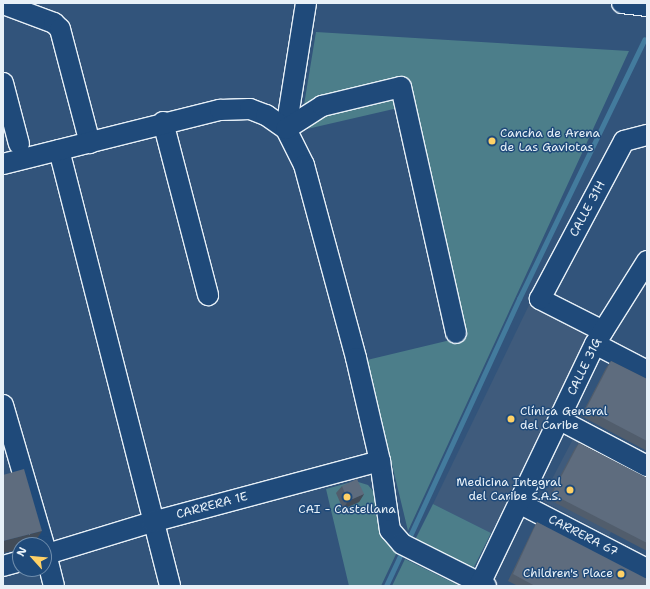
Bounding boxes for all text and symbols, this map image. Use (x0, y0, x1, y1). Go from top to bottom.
place label: Cancha de Arena de Las Gaviotas (500, 127, 600, 155)
marker: Cancha de Arena de Las Gaviotas (487, 136, 497, 146)
street label: CALLE 31H (567, 179, 609, 239)
street label: CALLE 31G (565, 336, 605, 398)
place label: Clínica General del Caribe (520, 405, 607, 433)
marker: Clínica General del Caribe (505, 413, 517, 425)
place label: Medicina Integral del Caribe S.A.S. (456, 476, 561, 504)
marker: Medicina Integral del Caribe S.A.S. (564, 484, 576, 496)
street label: CARRERA 1E (175, 490, 249, 522)
marker: CAI - Castellana (342, 492, 352, 502)
place label: CAI - Castellana (298, 503, 396, 517)
street label: CARRERA 67 (546, 512, 620, 560)
north arrow (12, 537, 52, 577)
text: N (13, 544, 30, 559)
place label: Children's Place (523, 567, 613, 581)
marker: Children's Place (616, 569, 626, 579)

